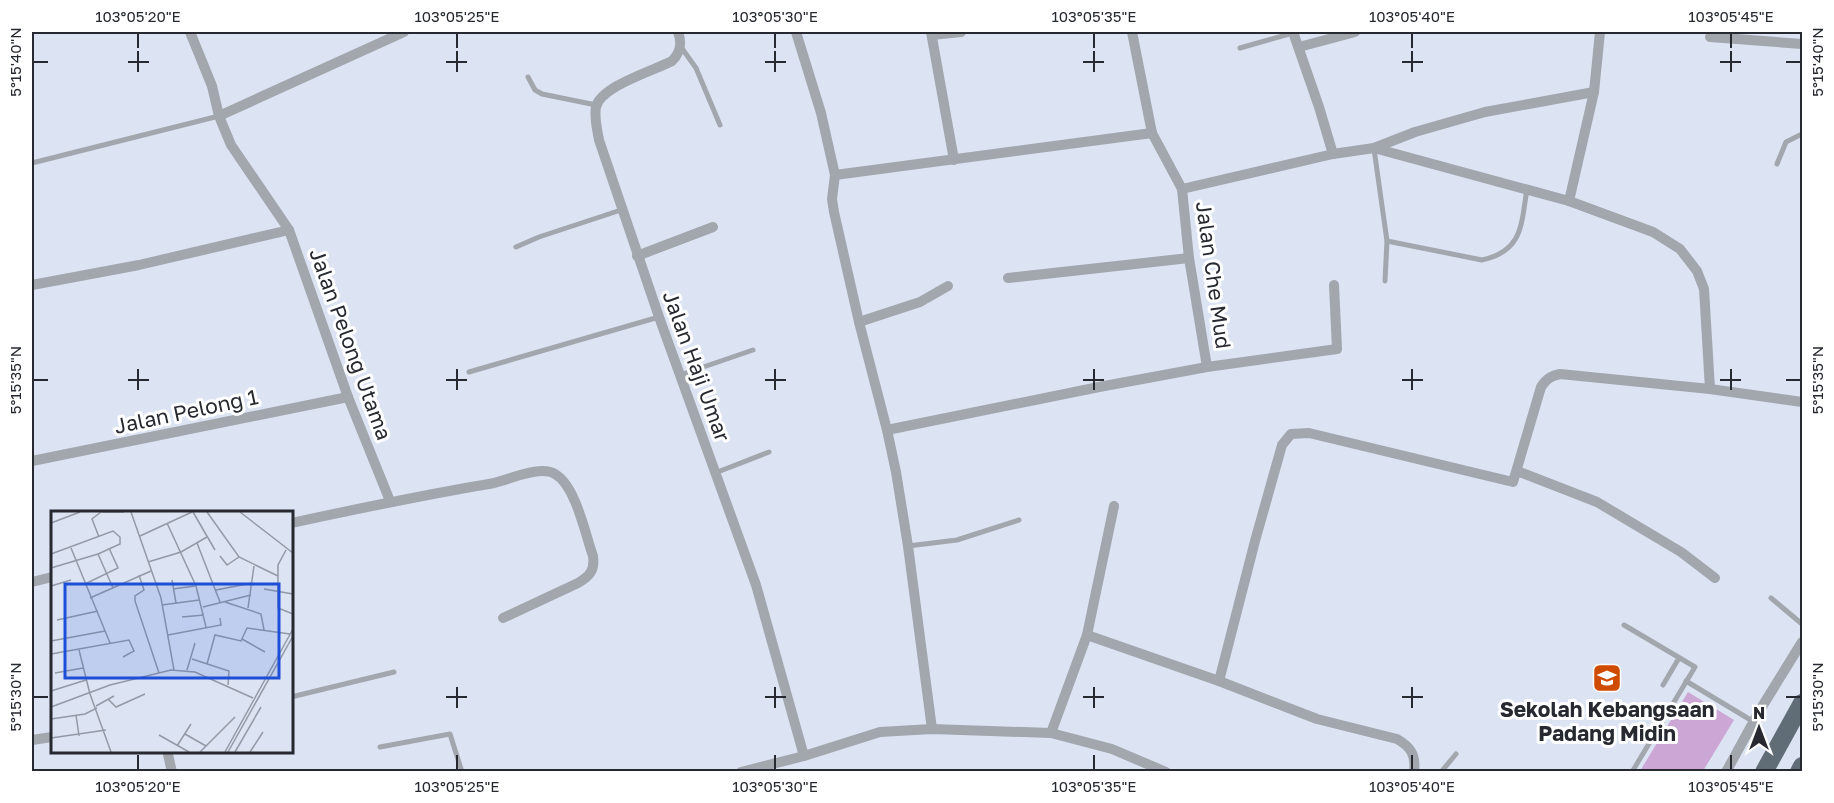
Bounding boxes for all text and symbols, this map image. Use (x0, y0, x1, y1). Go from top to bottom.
text: 103°05'20"E (95, 7, 181, 25)
text: 103°05'25"E (415, 7, 499, 25)
text: 103°05'30"E (732, 7, 818, 25)
text: 103°05'35"E (1052, 7, 1136, 25)
text: 103°05'40"E (1369, 7, 1455, 25)
text: 103°05'45"E (1688, 7, 1774, 25)
text: 5°15'40"N (6, 27, 24, 97)
text: 5°15'40"N (1808, 27, 1826, 97)
street label: Jalan Che Mud (1191, 200, 1237, 350)
street label: Jalan Pelong Utama (304, 245, 398, 443)
street label: Jalan Haji Umar (658, 287, 736, 445)
text: 5°15'35"N (6, 346, 24, 414)
text: 5°15'35"N (1808, 346, 1826, 414)
street label: Jalan Pelong 1 (112, 383, 260, 439)
inset map (51, 511, 292, 752)
text: 5°15'30"N (6, 662, 24, 732)
school or university icon: Sekolah Kebangsaan Padang Midin (1591, 662, 1623, 694)
text: 5°15'30"N (1808, 662, 1826, 732)
place label: Sekolah Kebangsaan Padang Midin (1500, 696, 1714, 746)
north arrow (1729, 698, 1789, 758)
text: N (1753, 703, 1765, 723)
text: 103°05'20"E (95, 777, 181, 795)
text: 103°05'25"E (415, 777, 499, 795)
text: 103°05'30"E (732, 777, 818, 795)
text: 103°05'35"E (1052, 777, 1136, 795)
text: 103°05'40"E (1369, 777, 1455, 795)
text: 103°05'45"E (1688, 777, 1774, 795)

